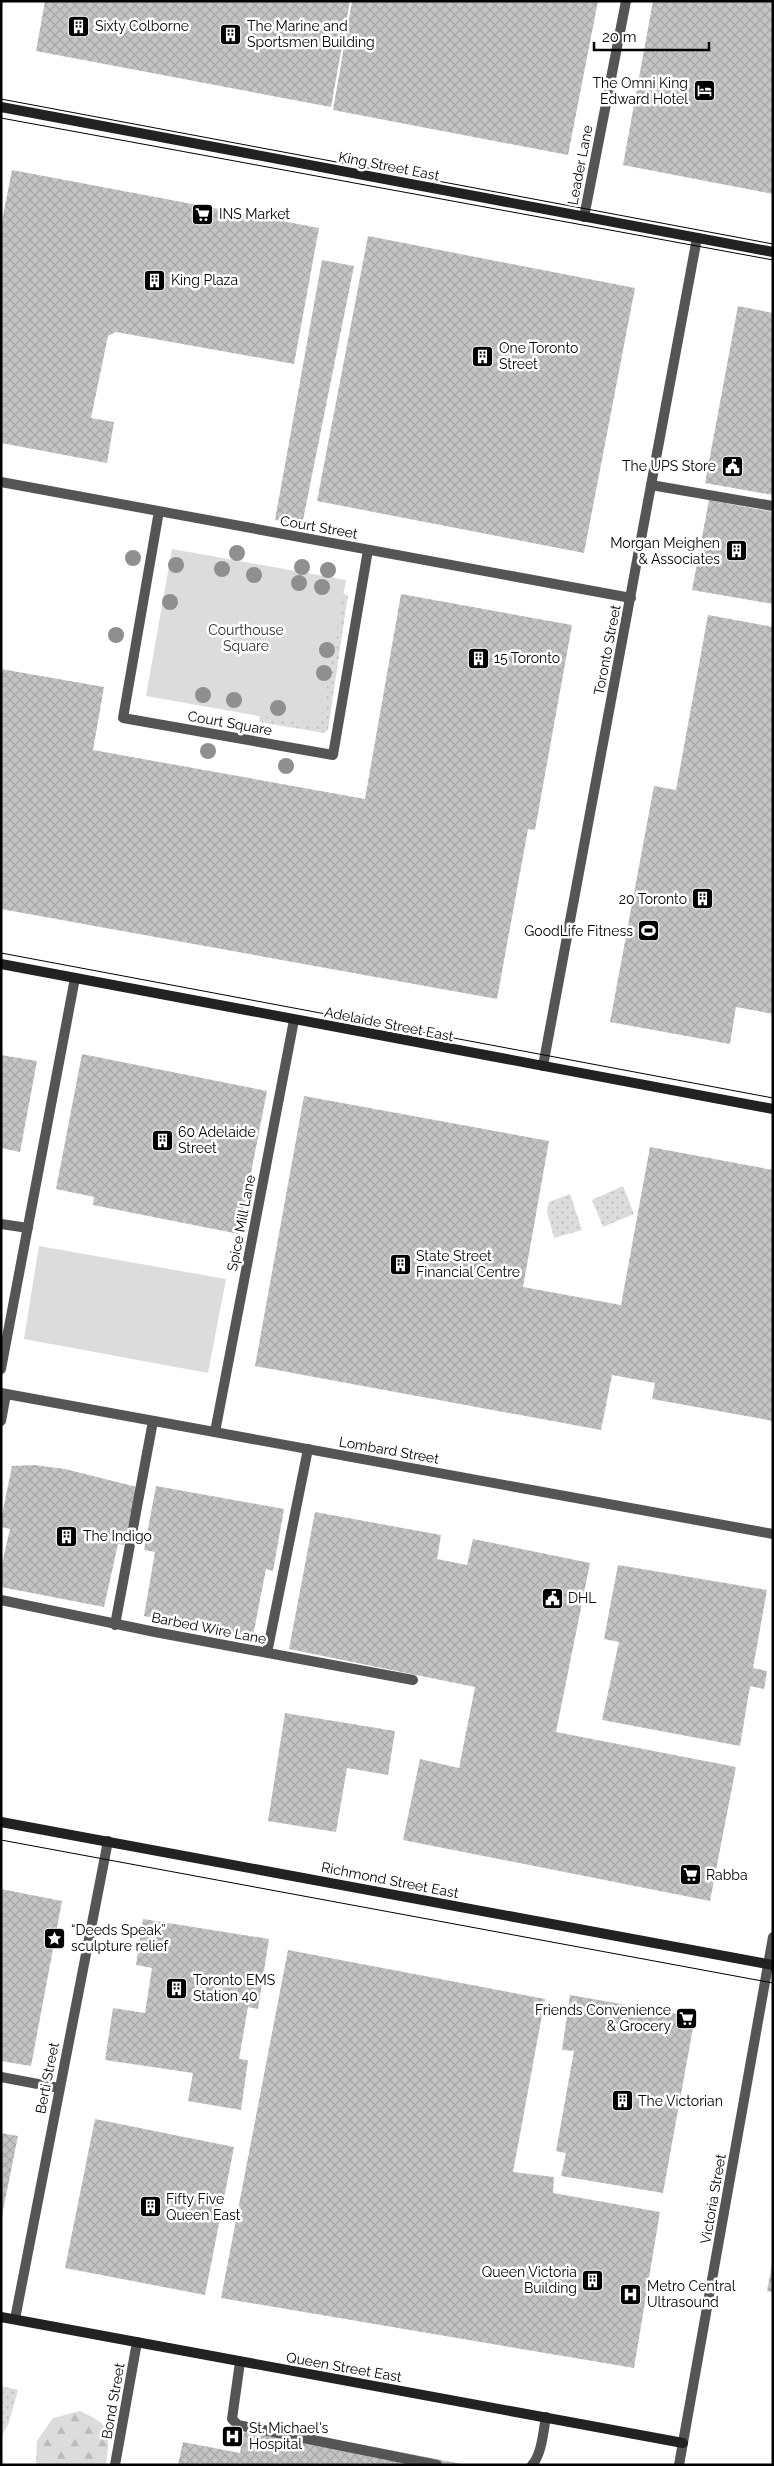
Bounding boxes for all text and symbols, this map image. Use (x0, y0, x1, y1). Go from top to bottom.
building icon: Sixty Colborne (67, 14, 91, 38)
place label: Sixty Colborne (95, 18, 189, 34)
place label: The Marine and Sportsmen Building (247, 18, 375, 50)
scale bar (594, 20, 709, 52)
building icon: The Marine and Sportsmen Building (219, 22, 243, 46)
text: 20 m (602, 28, 637, 46)
place label: The Omni King Edward Hotel (593, 75, 688, 107)
hotel icon: The Omni King Edward Hotel (692, 79, 716, 103)
street label: Leader Lane (564, 124, 596, 206)
street label: King Street East (337, 148, 441, 184)
supermarket icon: INS Market (191, 202, 215, 226)
place label: INS Market (219, 206, 290, 222)
building icon: King Plaza (143, 268, 167, 292)
place label: King Plaza (171, 272, 238, 288)
place label: One Toronto Street (499, 340, 578, 372)
building icon: One Toronto Street (471, 344, 495, 368)
public building icon: The UPS Store (720, 454, 744, 478)
place label: The UPS Store (622, 458, 716, 474)
street label: Court Street (279, 512, 359, 542)
place label: Morgan Meighen & Associates (610, 535, 720, 567)
building icon: Morgan Meighen & Associates (724, 539, 748, 563)
street label: Toronto Street (590, 603, 624, 697)
park label: Courthouse Square (208, 622, 284, 654)
building icon: 15 Toronto (466, 646, 490, 670)
place label: 15 Toronto (494, 650, 560, 666)
street label: Court Square (187, 708, 273, 738)
building icon: 20 Toronto (691, 887, 715, 911)
place label: 20 Toronto (619, 891, 687, 907)
sports icon: GoodLife Fitness (637, 919, 661, 943)
place label: GoodLife Fitness (524, 923, 633, 939)
street label: Adelaide Street East (323, 1004, 455, 1044)
place label: 60 Adelaide Street (178, 1124, 256, 1156)
building icon: 60 Adelaide Street (150, 1128, 174, 1152)
street label: Spice Mill Lane (224, 1173, 258, 1273)
place label: State Street Financial Centre (416, 1248, 520, 1280)
building icon: State Street Financial Centre (388, 1252, 412, 1276)
street label: Lombard Street (338, 1433, 441, 1467)
building icon: The Indigo (55, 1524, 79, 1548)
place label: The Indigo (83, 1528, 152, 1544)
public building icon: DHL (540, 1586, 564, 1610)
place label: DHL (568, 1590, 597, 1606)
street label: Barbed Wire Lane (150, 1609, 268, 1647)
street label: Richmond Street East (320, 1859, 460, 1901)
supermarket icon: Rabba (678, 1863, 702, 1887)
place label: Rabba (706, 1867, 748, 1883)
place label: “Deeds Speak” sculpture relief (71, 1922, 169, 1954)
place icon: “Deeds Speak” sculpture relief (43, 1926, 67, 1950)
place label: Toronto EMS Station 40 (193, 1972, 276, 2004)
building icon: Toronto EMS Station 40 (165, 1976, 189, 2000)
place label: Friends Convenience & Grocery (535, 2002, 671, 2034)
supermarket icon: Friends Convenience & Grocery (675, 2006, 699, 2030)
street label: Berti Street (32, 2041, 62, 2115)
building icon: The Victorian (610, 2089, 634, 2113)
place label: The Victorian (638, 2093, 723, 2109)
street label: Victoria Street (697, 2152, 729, 2245)
place label: Fifty Five Queen East (166, 2191, 241, 2223)
building icon: Fifty Five Queen East (138, 2195, 162, 2219)
place label: Queen Victoria Building (482, 2264, 577, 2296)
building icon: Queen Victoria Building (581, 2268, 605, 2292)
place label: Metro Central Ultrasound (647, 2278, 736, 2310)
hospital icon: Metro Central Ultrasound (619, 2282, 643, 2306)
street label: Queen Street East (285, 2349, 403, 2385)
street label: Bond Street (98, 2361, 128, 2440)
place label: St. Michael's Hospital (249, 2420, 329, 2452)
hospital icon: St. Michael's Hospital (221, 2424, 245, 2448)

